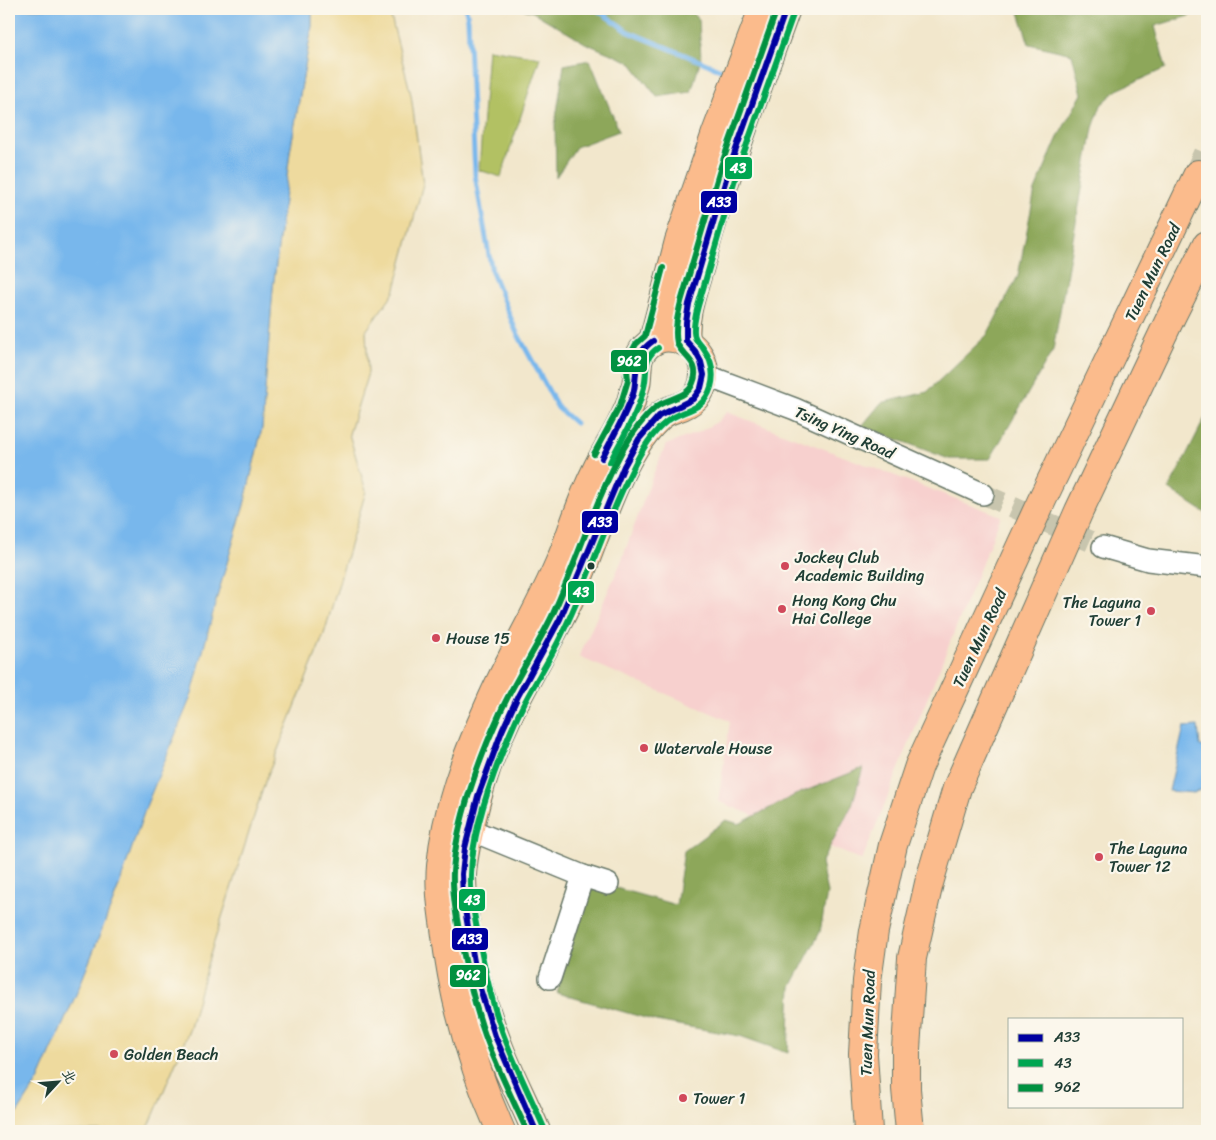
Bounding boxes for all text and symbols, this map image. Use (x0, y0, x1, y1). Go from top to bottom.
line badge: 43 (724, 156, 753, 180)
text: 43 (729, 156, 747, 181)
line badge: A33 (700, 190, 738, 214)
text: A33 (706, 190, 732, 215)
street label: Tuen Mun Road (1116, 217, 1189, 326)
line badge: 962 (610, 349, 648, 373)
text: 962 (617, 349, 642, 374)
street label: Tsing Ying Road (790, 397, 901, 468)
line badge: A33 (581, 510, 619, 534)
text: A33 (587, 510, 613, 535)
place label: Jockey Club Academic Building (794, 543, 924, 590)
marker: Jockey Club Academic Building (779, 560, 791, 572)
unlabelled marker (586, 561, 596, 571)
line badge: 43 (567, 580, 595, 604)
text: 43 (572, 580, 590, 605)
street label: Tuen Mun Road (944, 583, 1016, 692)
place label: Hong Kong Chu Hai College (792, 586, 897, 633)
place label: The Laguna Tower 1 (1063, 588, 1141, 635)
marker: Hong Kong Chu Hai College (776, 603, 788, 615)
marker: The Laguna Tower 1 (1145, 605, 1157, 617)
place label: House 15 (446, 624, 510, 653)
marker: House 15 (430, 632, 442, 644)
place label: Watervale House (654, 734, 772, 763)
marker: Watervale House (638, 742, 650, 754)
place label: The Laguna Tower 12 (1109, 834, 1187, 881)
marker: The Laguna Tower 12 (1093, 851, 1105, 863)
line badge: 43 (458, 888, 486, 912)
text: 43 (463, 888, 481, 913)
line badge: A33 (451, 927, 489, 951)
text: A33 (457, 927, 483, 952)
text: 962 (456, 963, 481, 988)
line badge: 962 (449, 964, 487, 988)
street label: Tuen Mun Road (851, 968, 884, 1077)
legend (1008, 1018, 1184, 1108)
text: A33 (1053, 1024, 1080, 1050)
place label: Golden Beach (124, 1040, 218, 1069)
marker: Golden Beach (108, 1048, 120, 1060)
text: 43 (1054, 1050, 1072, 1076)
north arrow (32, 1058, 82, 1108)
text: 北 (55, 1065, 84, 1088)
text: 962 (1054, 1074, 1081, 1100)
place label: Tower 1 (693, 1084, 746, 1113)
marker: Tower 1 (677, 1092, 689, 1104)

